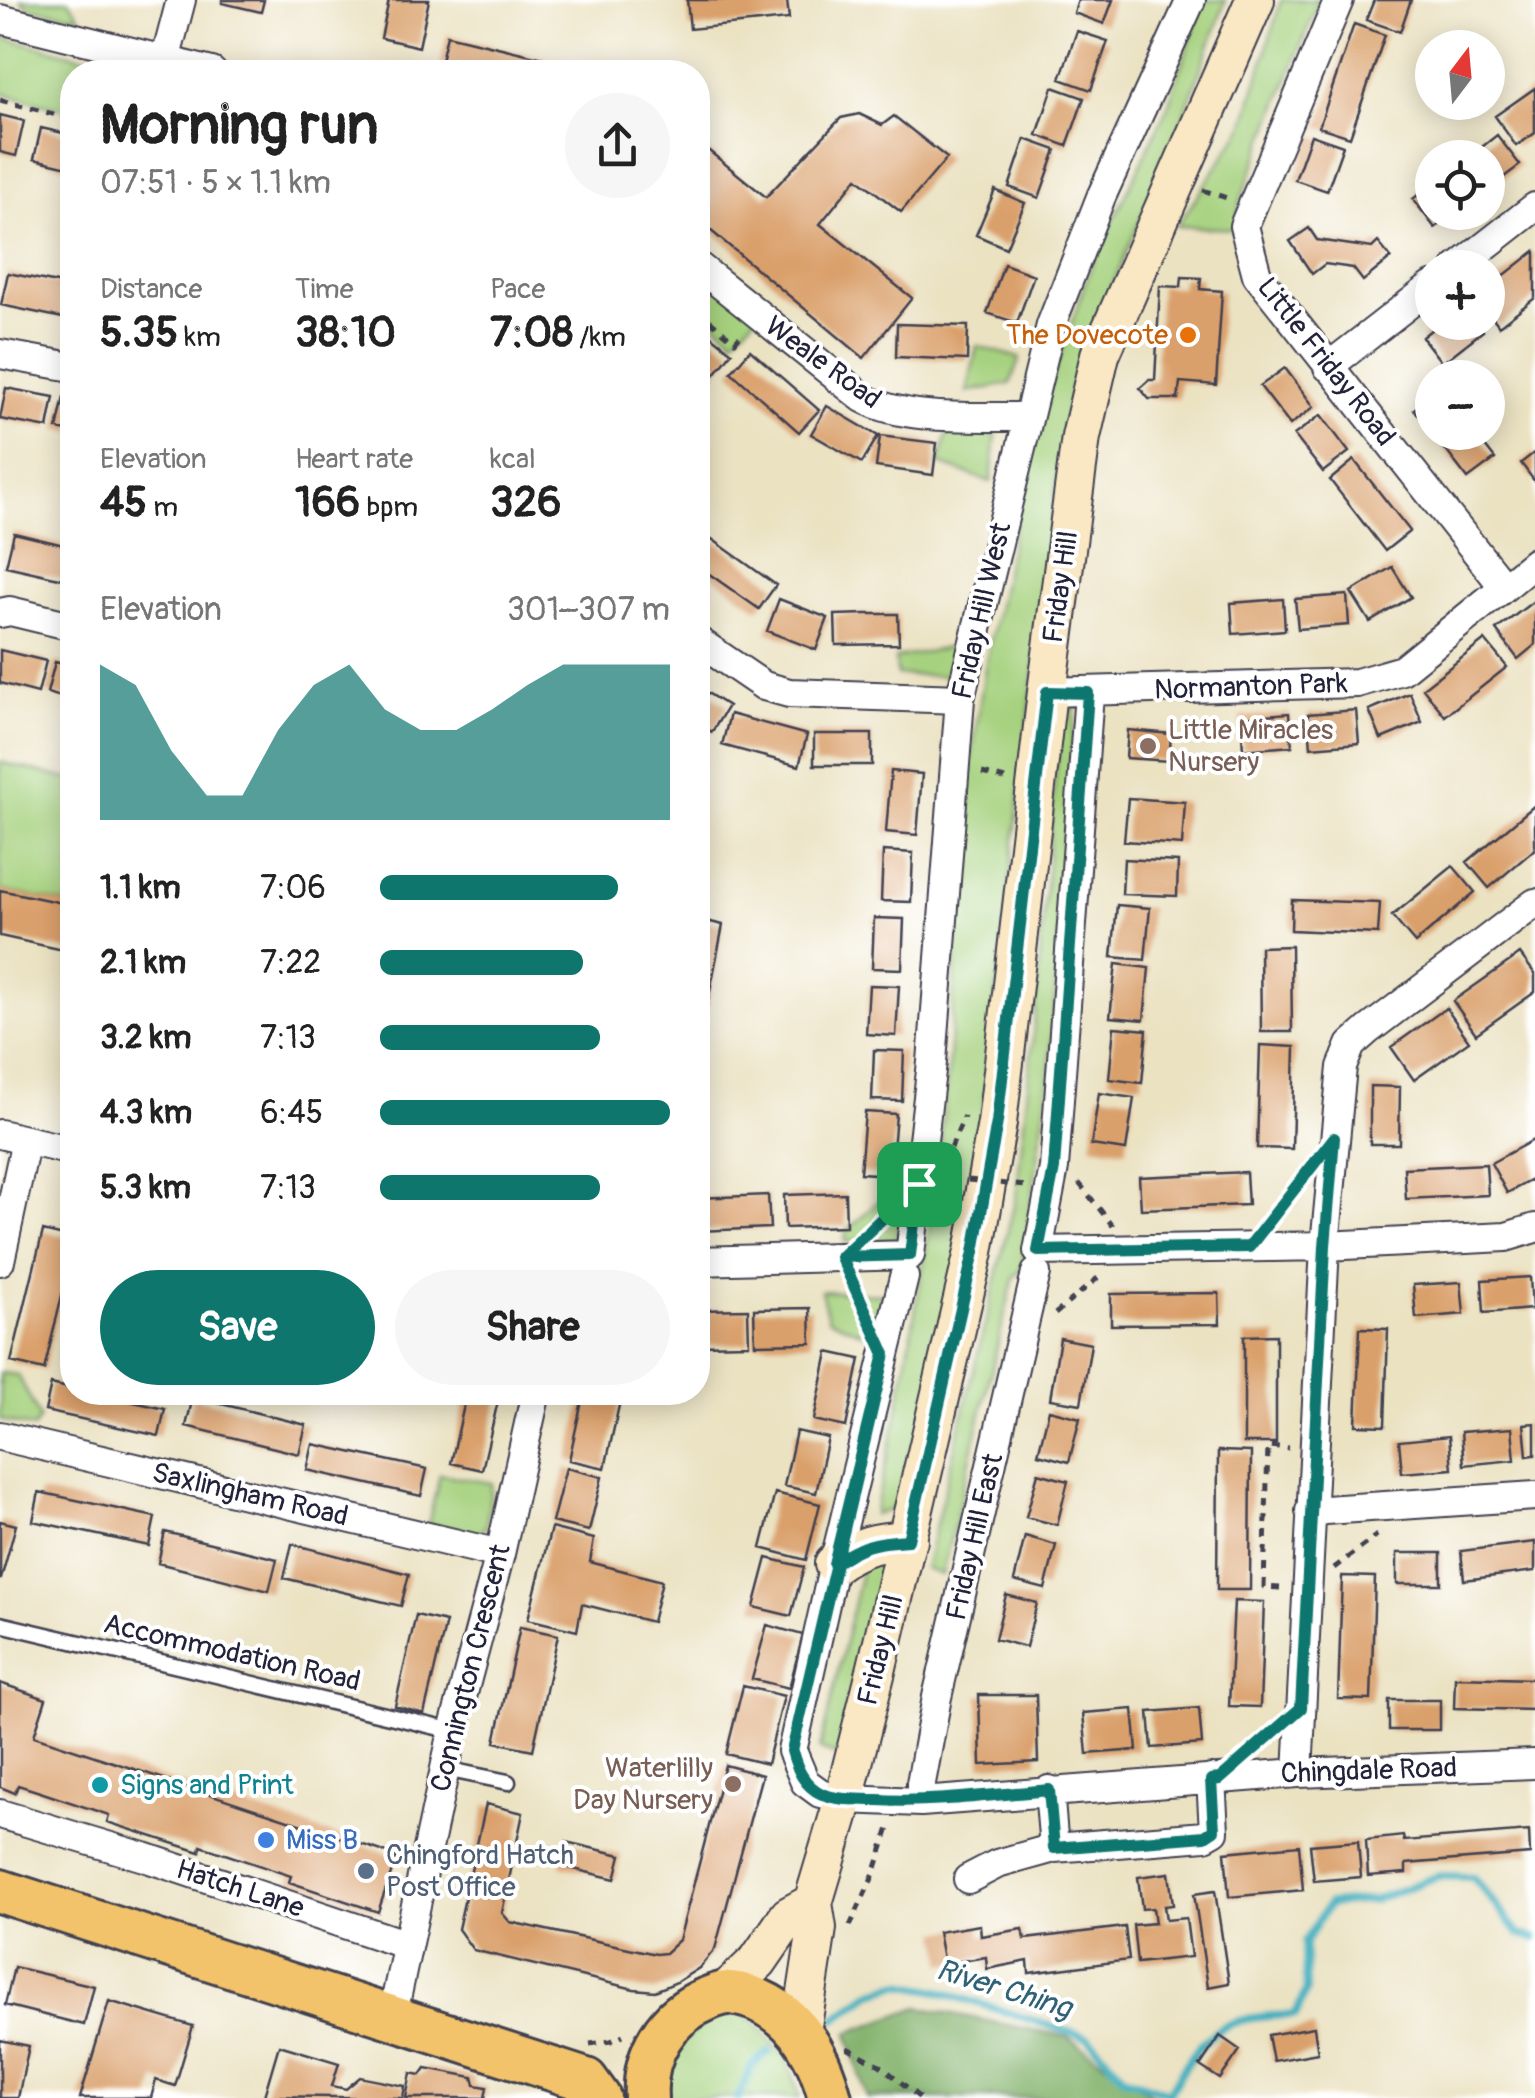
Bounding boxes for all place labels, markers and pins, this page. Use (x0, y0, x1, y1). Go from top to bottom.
place label: The Dovecote (1006, 318, 1168, 353)
marker: The Dovecote (1177, 324, 1199, 346)
place label: Little Miracles Nursery (1168, 713, 1334, 780)
marker: Little Miracles Nursery (1137, 735, 1159, 757)
pin (877, 1142, 962, 1227)
place label: Waterlilly Day Nursery (573, 1751, 713, 1818)
place label: Signs and Print (120, 1768, 294, 1803)
marker: Waterlilly Day Nursery (722, 1773, 744, 1795)
marker: Signs and Print (89, 1774, 111, 1796)
place label: Miss B (286, 1823, 358, 1858)
marker: Miss B (255, 1829, 277, 1851)
place label: Chingford Hatch Post Office (386, 1838, 574, 1905)
marker: Chingford Hatch Post Office (355, 1860, 377, 1882)

